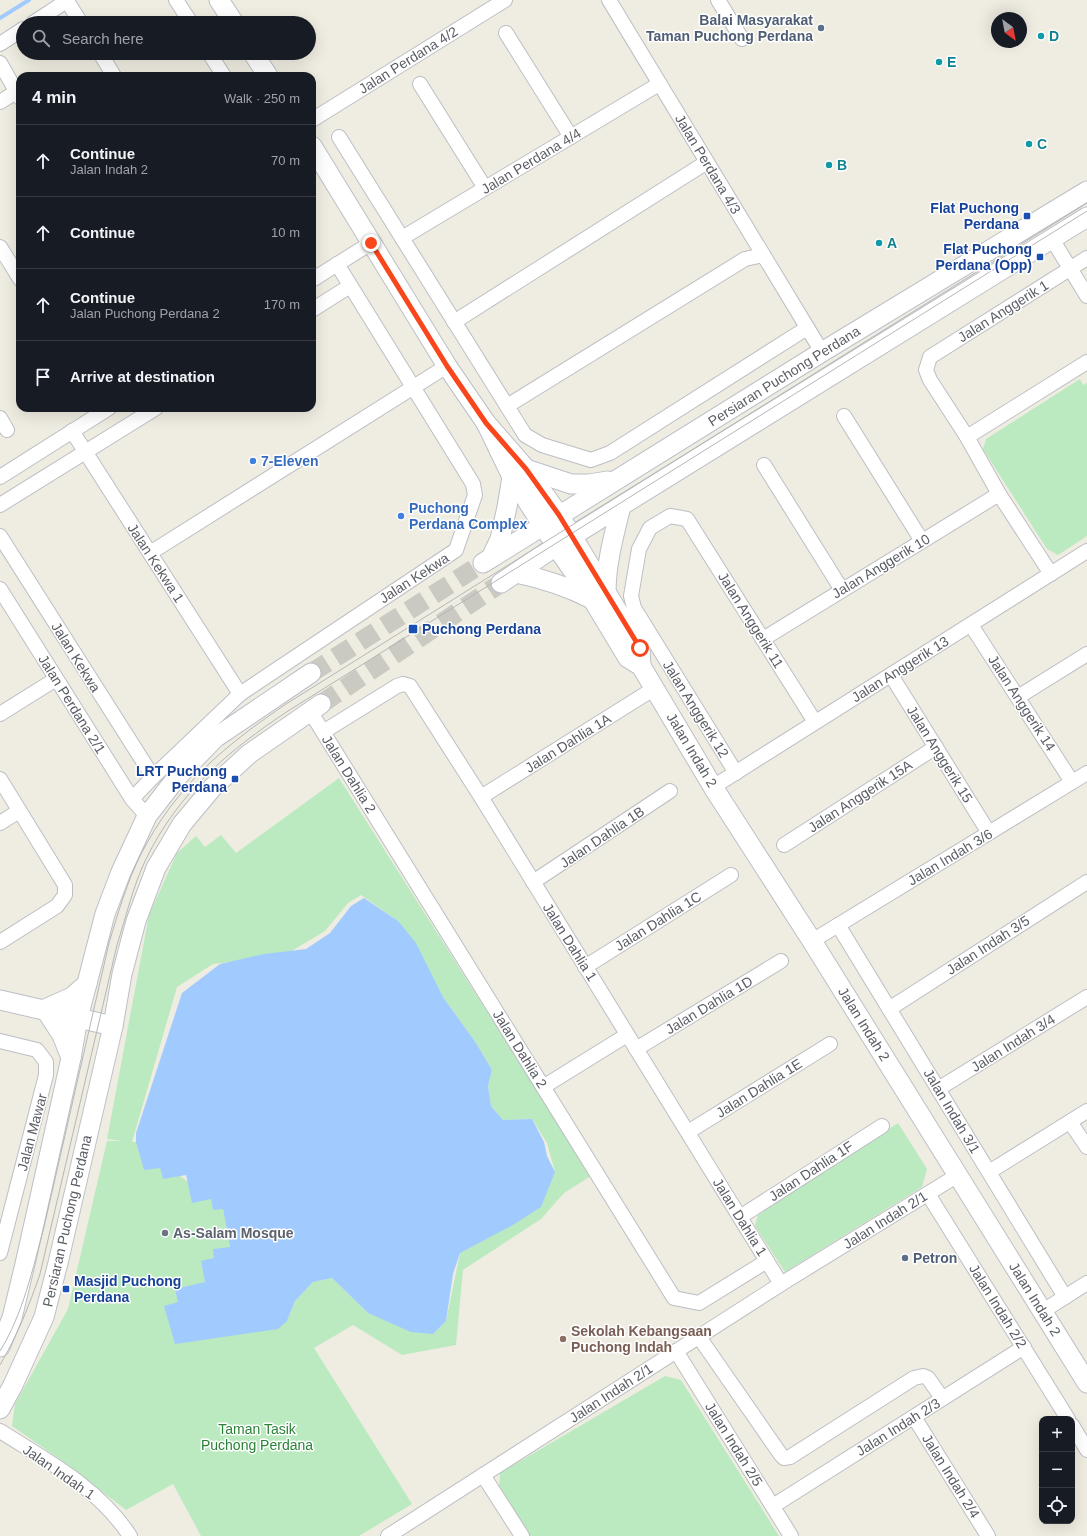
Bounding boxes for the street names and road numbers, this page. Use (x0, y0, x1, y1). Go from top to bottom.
street label: Jalan Perdana 4/2 (356, 23, 461, 97)
street label: Jalan Perdana 4/3 (672, 111, 744, 217)
street label: Jalan Perdana 4/4 (478, 125, 584, 197)
street label: Jalan Anggerik 1 (955, 277, 1051, 345)
street label: Persiaran Puchong Perdana (705, 322, 863, 429)
street label: Jalan Kekwa 1 (124, 520, 188, 606)
street label: Jalan Anggerik 10 (829, 530, 933, 602)
street label: Jalan Kekwa (376, 550, 452, 606)
street label: Jalan Anggerik 11 (715, 569, 787, 671)
street label: Jalan Kekwa (48, 619, 104, 695)
street label: Jalan Anggerik 13 (849, 633, 952, 705)
street label: Jalan Perdana 2/1 (35, 652, 109, 757)
street label: Jalan Anggerik 14 (985, 652, 1059, 754)
street label: Jalan Anggerik 12 (660, 658, 732, 761)
street label: Jalan Anggerik 15 (904, 703, 976, 806)
street label: Jalan Dahlia 1A (522, 710, 614, 776)
street label: Jalan Indah 2 (663, 710, 721, 790)
street label: Jalan Dahlia 2 (319, 732, 379, 816)
street label: Jalan Anggerik 15A (805, 756, 916, 836)
street label: Jalan Dahlia 1B (557, 803, 647, 871)
street label: Jalan Indah 3/6 (905, 825, 995, 889)
street label: Jalan Dahlia 1C (612, 888, 704, 954)
street label: Jalan Dahlia 1 (540, 900, 600, 984)
street label: Jalan Indah 3/5 (943, 912, 1033, 978)
street label: Jalan Dahlia 1D (663, 973, 755, 1037)
street label: Jalan Indah 2 (835, 984, 893, 1064)
street label: Jalan Dahlia 2 (490, 1007, 550, 1091)
street label: Jalan Indah 3/4 (968, 1011, 1058, 1075)
street label: Jalan Dahlia 1E (713, 1055, 805, 1121)
street label: Jalan Indah 3/1 (920, 1066, 984, 1156)
street label: Jalan Mawar (14, 1091, 50, 1172)
street label: Persiaran Puchong Perdana (39, 1133, 95, 1308)
street label: Jalan Dahlia 1F (766, 1138, 856, 1204)
street label: Jalan Dahlia 1 (710, 1175, 770, 1259)
street label: Jalan Indah 2/1 (840, 1188, 930, 1252)
street label: Jalan Indah 2 (1006, 1259, 1064, 1339)
street label: Jalan Indah 2/2 (966, 1261, 1030, 1351)
street label: Jalan Indah 2/1 (566, 1360, 656, 1426)
street label: Jalan Indah 2/3 (853, 1395, 943, 1459)
street label: Jalan Indah 2/5 (702, 1399, 766, 1489)
street label: Jalan Indah 2/4 (919, 1431, 983, 1521)
street label: Jalan Indah 1 (20, 1441, 98, 1503)

